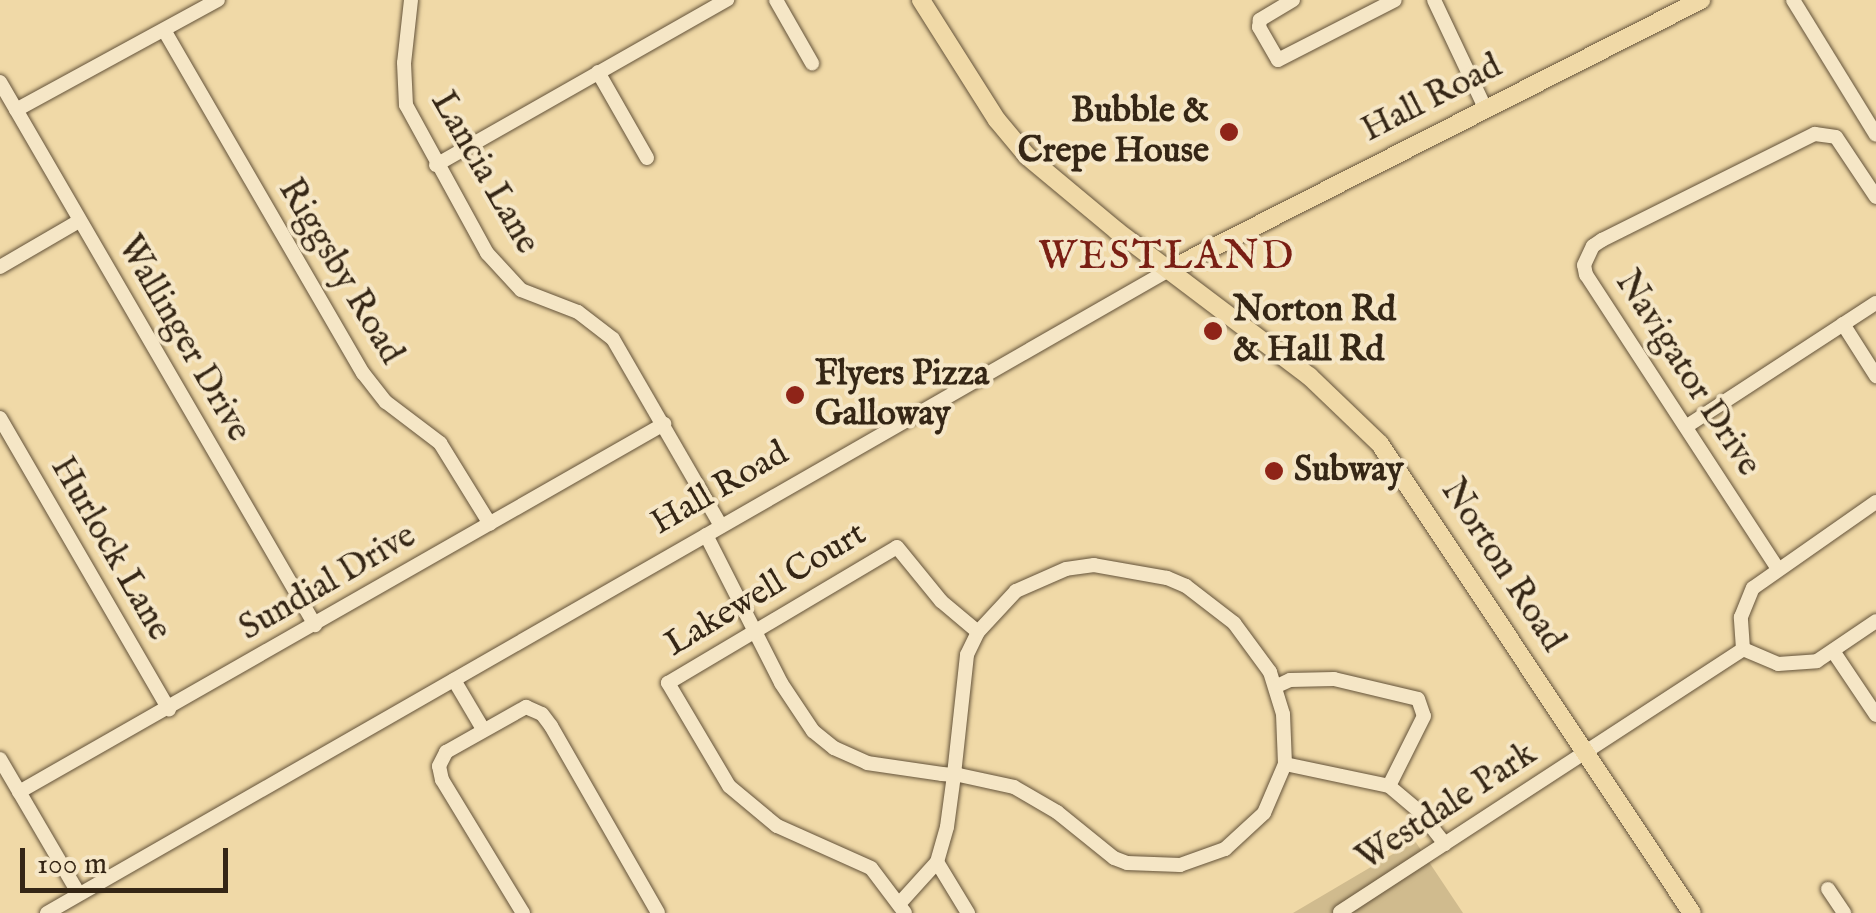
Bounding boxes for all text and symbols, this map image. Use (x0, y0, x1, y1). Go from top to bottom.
street label: Hall Road (1355, 46, 1509, 152)
street label: Lancia Lane (421, 84, 547, 262)
place label: Bubble & Crepe House (1018, 91, 1209, 173)
marker: Bubble & Crepe House (1218, 121, 1240, 143)
street label: Riggsby Road (268, 172, 412, 372)
street label: Wallinger Drive (107, 229, 259, 449)
district label: WESTLAND (1038, 234, 1296, 282)
street label: Navigator Drive (1605, 264, 1769, 484)
place label: Norton Rd & Hall Rd (1233, 290, 1396, 372)
marker: Norton Rd & Hall Rd (1202, 320, 1224, 342)
place label: Flyers Pizza Galloway (815, 354, 989, 436)
marker: Flyers Pizza Galloway (784, 384, 806, 406)
street label: Hall Road (644, 433, 796, 545)
street label: Hurlock Lane (41, 450, 179, 648)
place label: Subway (1294, 450, 1403, 492)
marker: Subway (1263, 460, 1285, 482)
street label: Norton Road (1431, 472, 1573, 660)
street label: Lakewell Court (658, 514, 874, 666)
street label: Sundial Drive (232, 516, 424, 650)
street label: Westdale Park (1349, 733, 1545, 881)
scale bar (25, 828, 232, 890)
text: 100 m (37, 846, 107, 884)

